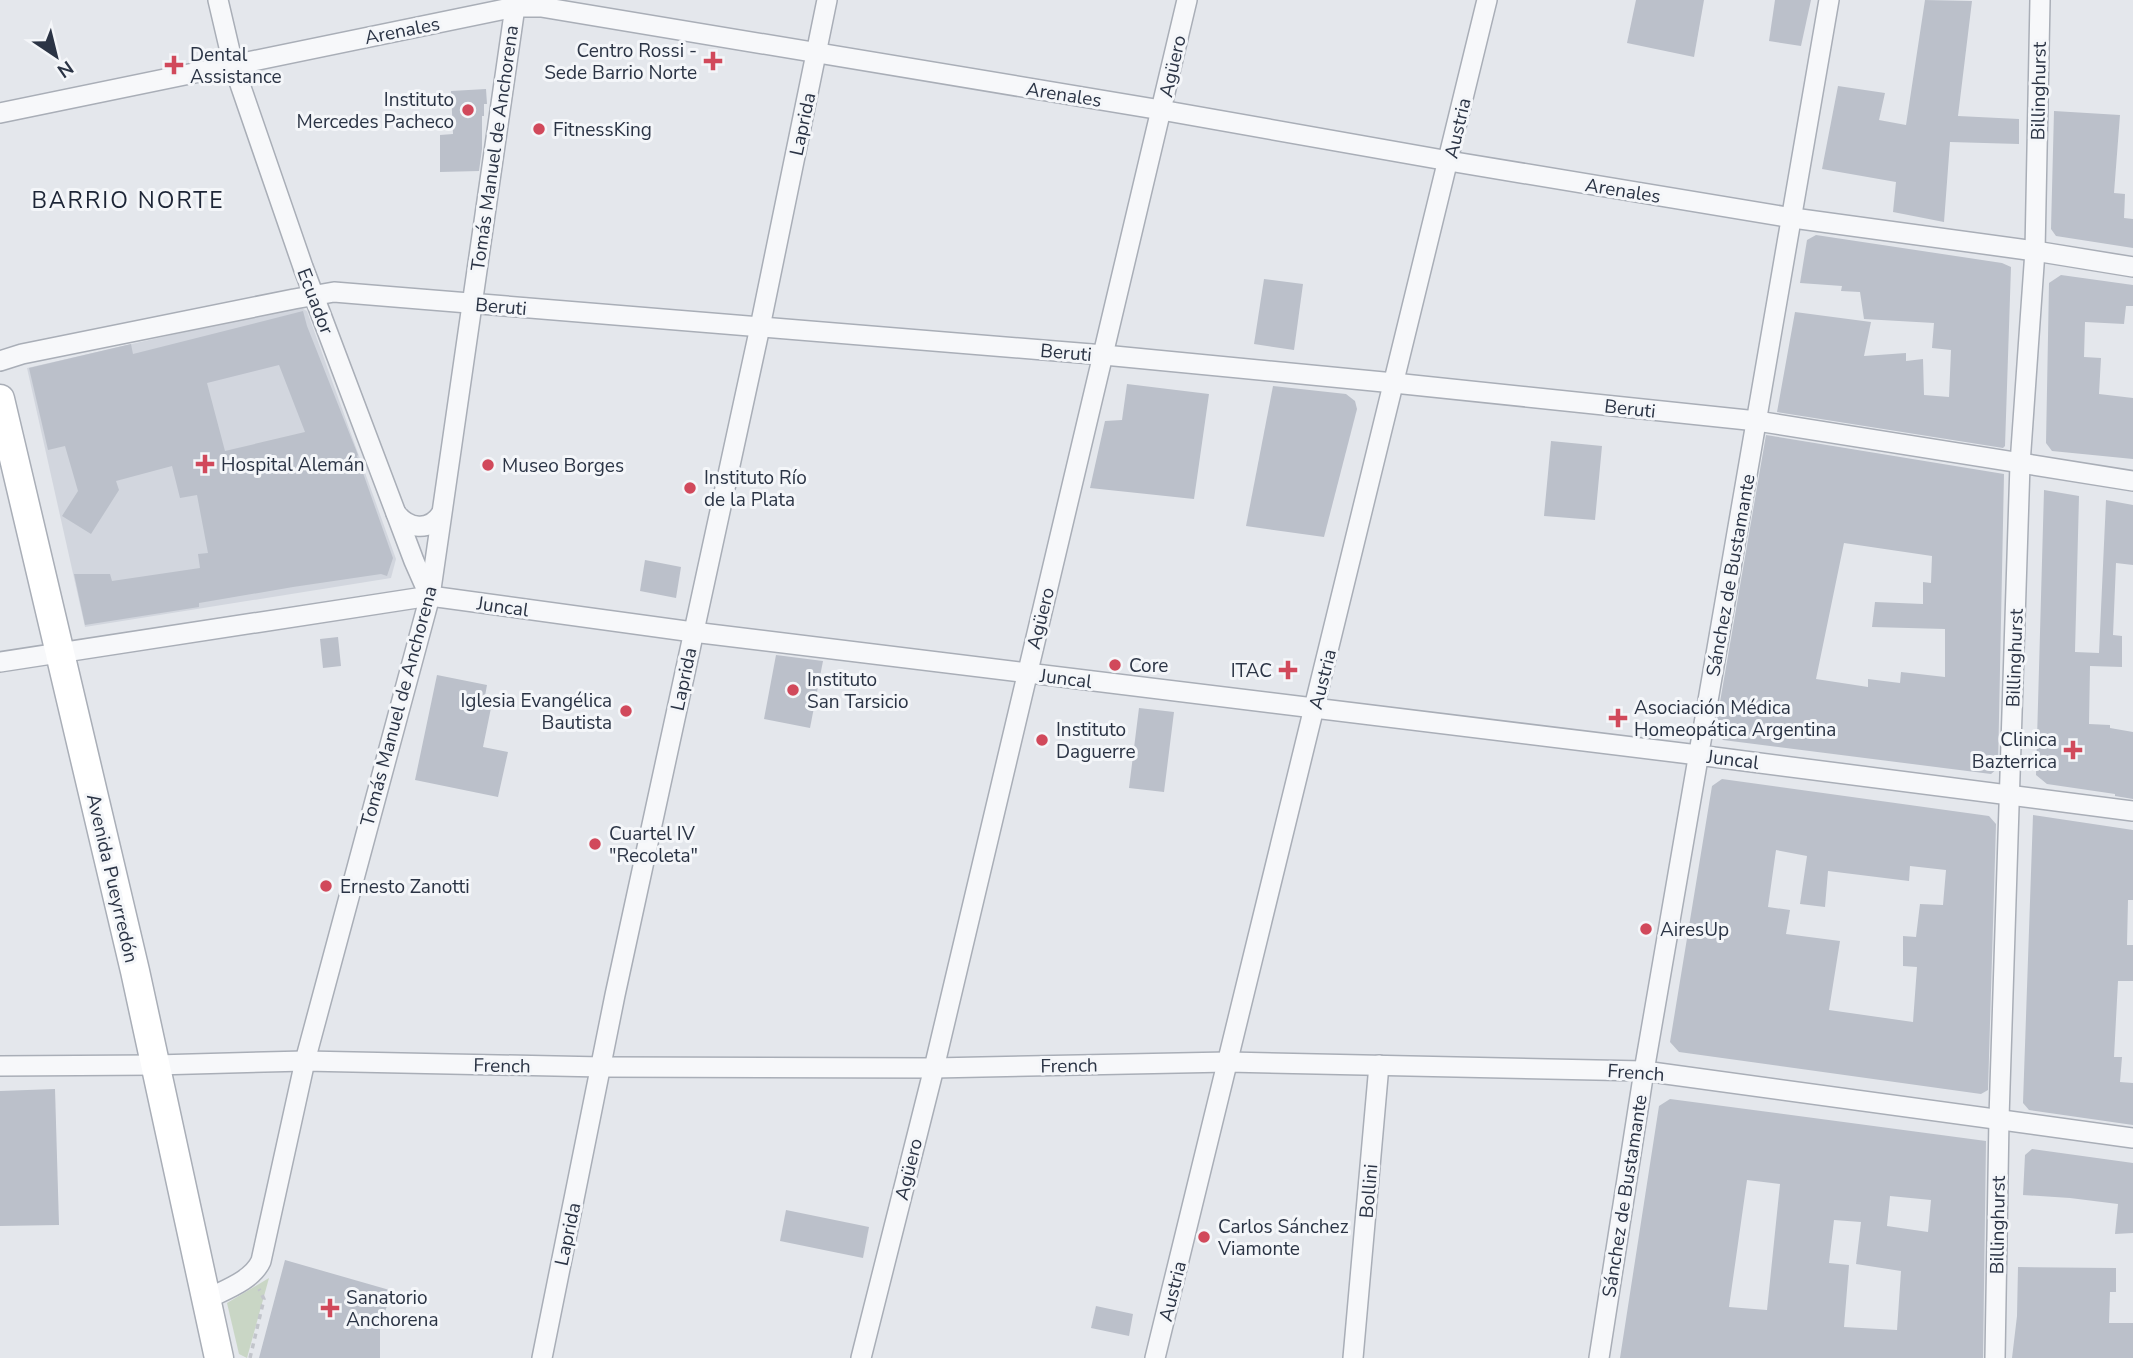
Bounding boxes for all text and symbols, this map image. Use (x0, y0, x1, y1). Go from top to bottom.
street label: Arenales (362, 11, 442, 51)
north arrow (21, 21, 91, 91)
street label: Tomás Manuel de Anchorena (465, 24, 525, 273)
street label: Agüero (1153, 33, 1193, 100)
place label: Centro Rossi - Sede Barrio Norte (544, 38, 697, 86)
street label: Billinghurst (2025, 41, 2053, 141)
place label: Dental Assistance (190, 42, 282, 90)
marker: Centro Rossi - Sede Barrio Norte (703, 51, 723, 71)
text: N (52, 54, 78, 84)
marker: Dental Assistance (164, 55, 184, 75)
street label: Arenales (1024, 76, 1104, 114)
place label: Instituto Mercedes Pacheco (297, 87, 454, 135)
street label: Laprida (784, 90, 822, 158)
street label: Austria (1438, 95, 1478, 161)
marker: Instituto Mercedes Pacheco (460, 102, 476, 118)
place label: FitnessKing (553, 117, 652, 143)
marker: FitnessKing (531, 121, 547, 137)
street label: Arenales (1583, 172, 1663, 210)
district label: BARRIO NORTE (31, 185, 225, 216)
street label: Ecuador (291, 264, 340, 338)
street label: Beruti (474, 292, 528, 322)
street label: Beruti (1039, 338, 1093, 368)
street label: Beruti (1603, 393, 1657, 425)
place label: Hospital Alemán (221, 452, 365, 478)
place label: Museo Borges (502, 453, 624, 479)
marker: Hospital Alemán (195, 454, 215, 474)
marker: Museo Borges (480, 457, 496, 473)
place label: Instituto Río de la Plata (704, 465, 807, 513)
street label: Sánchez de Bustamante (1700, 472, 1762, 678)
marker: Instituto Río de la Plata (682, 480, 698, 496)
street label: Tomás Manuel de Anchorena (354, 583, 444, 829)
street label: Agüero (1021, 585, 1061, 652)
street label: Juncal (474, 590, 531, 624)
street label: Billinghurst (2000, 608, 2030, 708)
street label: Laprida (665, 645, 703, 713)
street label: Austria (1303, 646, 1343, 712)
place label: Core (1129, 653, 1168, 679)
marker: Core (1107, 657, 1123, 673)
place label: ITAC (1231, 658, 1272, 684)
marker: ITAC (1278, 660, 1298, 680)
street label: Juncal (1037, 663, 1094, 695)
place label: Instituto San Tarsicio (807, 667, 909, 715)
marker: Instituto San Tarsicio (785, 682, 801, 698)
place label: Iglesia Evangélica Bautista (460, 688, 612, 736)
place label: Asociación Médica Homeopática Argentina (1634, 695, 1836, 743)
marker: Iglesia Evangélica Bautista (618, 703, 634, 719)
marker: Asociación Médica Homeopática Argentina (1608, 708, 1628, 728)
place label: Instituto Daguerre (1056, 717, 1136, 765)
place label: Clinica Bazterrica (1972, 727, 2057, 775)
marker: Instituto Daguerre (1034, 732, 1050, 748)
marker: Clinica Bazterrica (2063, 740, 2083, 760)
street label: Juncal (1704, 744, 1761, 776)
street label: Avenida Pueyrredón (80, 791, 144, 965)
place label: Cuartel IV "Recoleta" (609, 821, 698, 869)
marker: Cuartel IV "Recoleta" (587, 836, 603, 852)
place label: Ernesto Zanotti (340, 874, 470, 900)
marker: Ernesto Zanotti (318, 878, 334, 894)
place label: AiresUp (1660, 917, 1729, 943)
marker: AiresUp (1638, 921, 1654, 937)
street label: French (473, 1053, 531, 1079)
street label: French (1040, 1053, 1098, 1079)
street label: French (1606, 1058, 1665, 1088)
street label: Sánchez de Bustamante (1596, 1093, 1654, 1299)
street label: Agüero (889, 1136, 929, 1203)
street label: Bollini (1354, 1163, 1384, 1219)
street label: Billinghurst (1984, 1175, 2012, 1275)
street label: Laprida (549, 1200, 587, 1268)
place label: Carlos Sánchez Viamonte (1217, 1214, 1349, 1262)
marker: Carlos Sánchez Viamonte (1196, 1229, 1212, 1245)
street label: Austria (1153, 1258, 1193, 1324)
place label: Sanatorio Anchorena (346, 1285, 438, 1333)
marker: Sanatorio Anchorena (320, 1298, 340, 1318)

